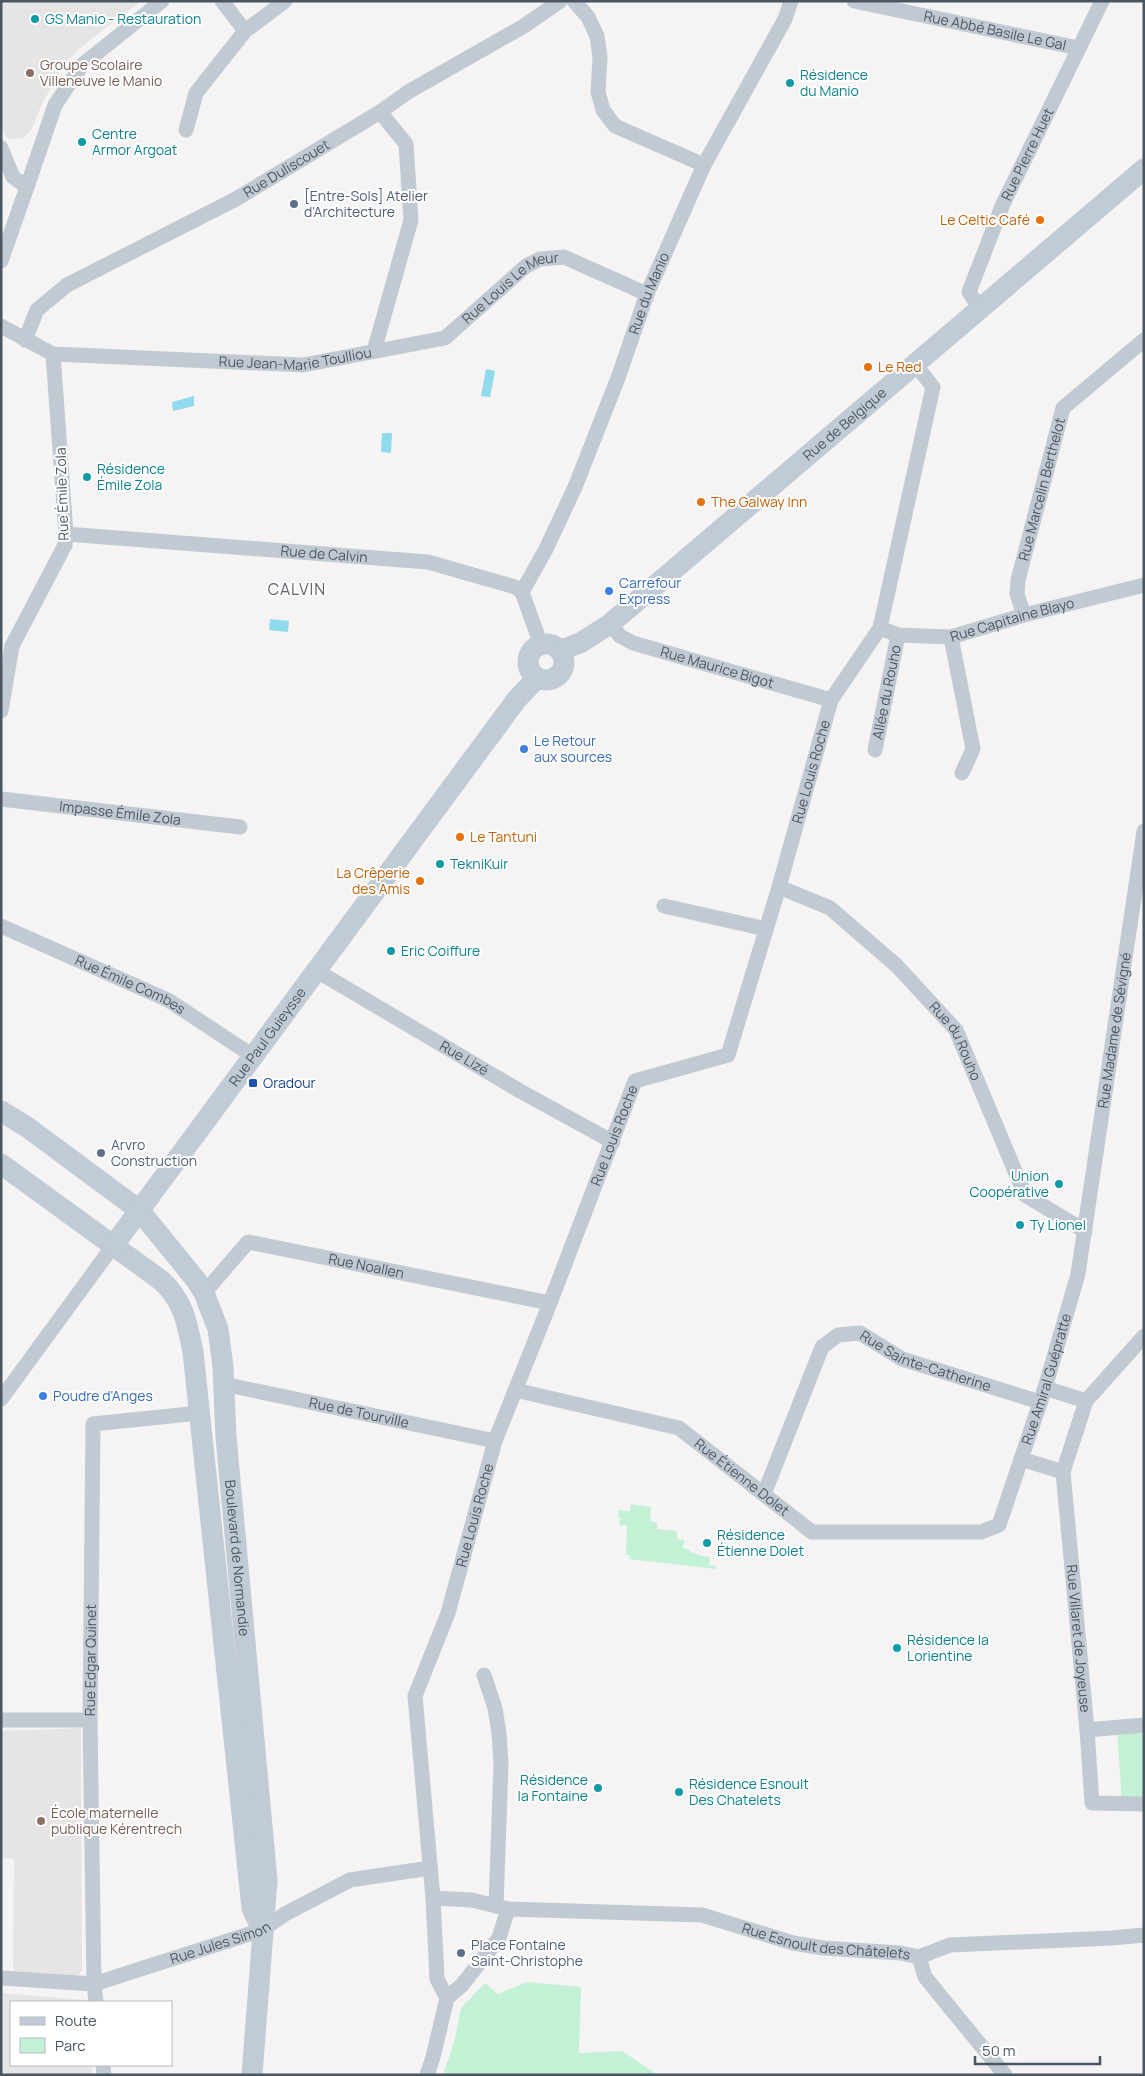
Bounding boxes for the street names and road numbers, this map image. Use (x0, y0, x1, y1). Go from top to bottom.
street label: Rue Abbé Basile Le Gal (922, 6, 1068, 54)
street label: Rue Pierre Huet (996, 104, 1058, 203)
street label: Rue Duliscouet (240, 134, 333, 201)
street label: Rue Louis Le Meur (458, 247, 559, 328)
street label: Rue du Manio (624, 249, 673, 337)
street label: Rue Jean-Marie Toulliou (218, 342, 373, 374)
street label: Rue de Belgique (799, 383, 890, 465)
street label: Rue Marcelin Berthelot (1013, 415, 1069, 563)
street label: Rue Émile Zola (50, 447, 73, 541)
street label: Rue de Calvin (280, 541, 369, 566)
street label: Rue Capitaine Blayo (948, 593, 1076, 646)
street label: Rue Maurice Bigot (658, 641, 777, 692)
street label: Allée du Rouho (867, 643, 905, 741)
street label: Rue Louis Roche (787, 718, 834, 826)
street label: Impasse Émile Zola (58, 796, 182, 829)
street label: Rue Émile Combes (73, 950, 189, 1018)
street label: Rue Madame de Sévigné (1093, 951, 1135, 1110)
street label: Rue Paul Guieysse (224, 983, 310, 1090)
street label: Rue du Rouho (925, 997, 986, 1083)
street label: Rue Lizé (436, 1036, 492, 1079)
street label: Rue Louis Roche (586, 1082, 642, 1188)
street label: Rue Noallen (327, 1248, 406, 1282)
street label: Rue Amiral Guépratte (1017, 1311, 1075, 1447)
street label: Rue Sainte-Catherine (857, 1325, 993, 1395)
street label: Rue de Tourville (308, 1392, 411, 1432)
street label: Rue Étienne Dolet (691, 1434, 794, 1520)
street label: Rue Louis Roche (451, 1461, 497, 1569)
street label: Boulevard de Normandie (221, 1479, 254, 1637)
street label: Rue Villaret de Joyeuse (1063, 1564, 1095, 1713)
street label: Rue Edgar Quinet (80, 1604, 100, 1716)
street label: Rue Jules Simon (167, 1917, 274, 1968)
street label: Rue Esnoult des Châtelets (740, 1918, 912, 1964)

